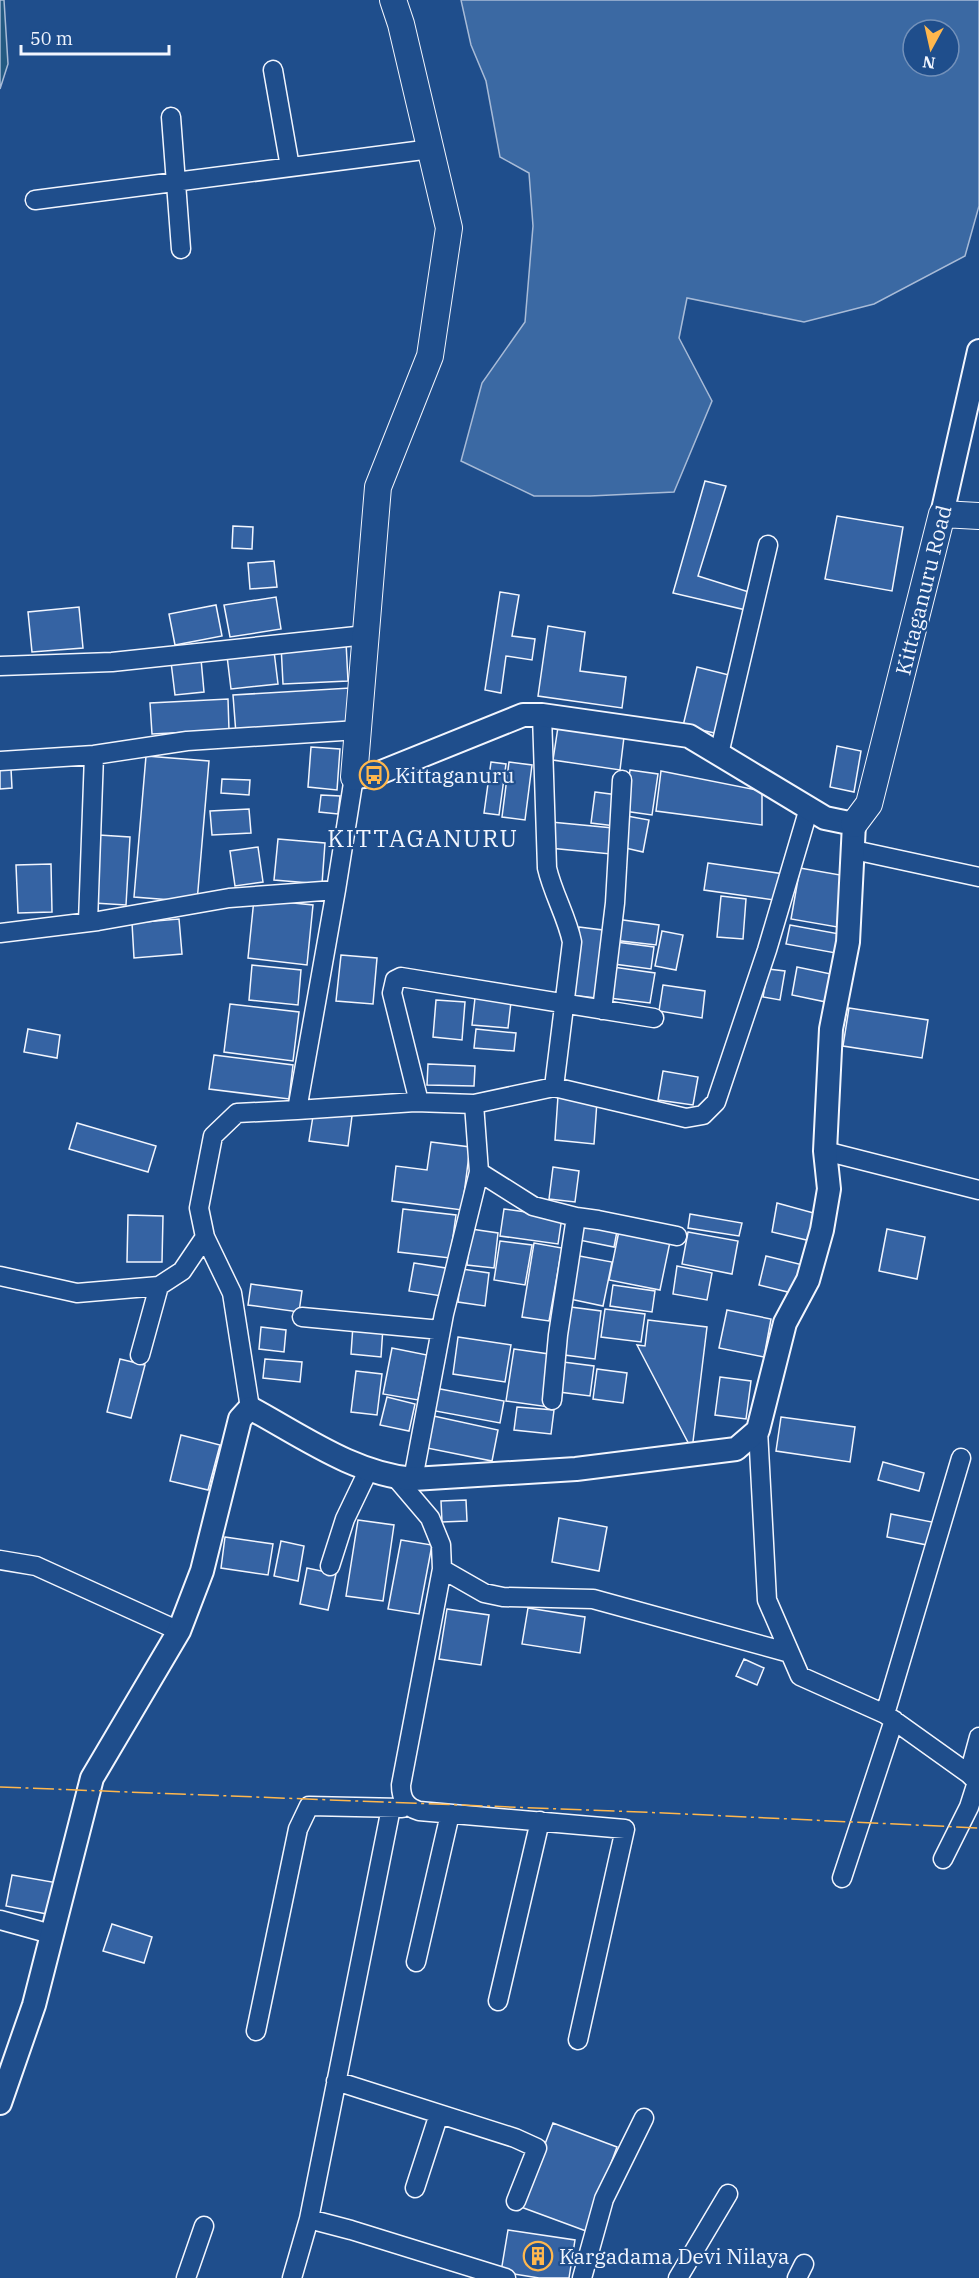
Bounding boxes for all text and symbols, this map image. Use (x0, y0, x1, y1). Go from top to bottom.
scale bar (21, 18, 170, 56)
north arrow (901, 18, 961, 78)
text: 50 m (30, 27, 73, 50)
text: N (921, 52, 937, 74)
street label: Kittaganuru Road (888, 502, 958, 678)
bus stop icon: Kittaganuru (358, 759, 390, 791)
place label: Kittaganuru (395, 761, 514, 789)
district label: KITTAGANURU (327, 822, 519, 854)
building icon: Kargadama Devi Nilaya (522, 2240, 554, 2272)
place label: Kargadama Devi Nilaya (559, 2242, 789, 2270)

